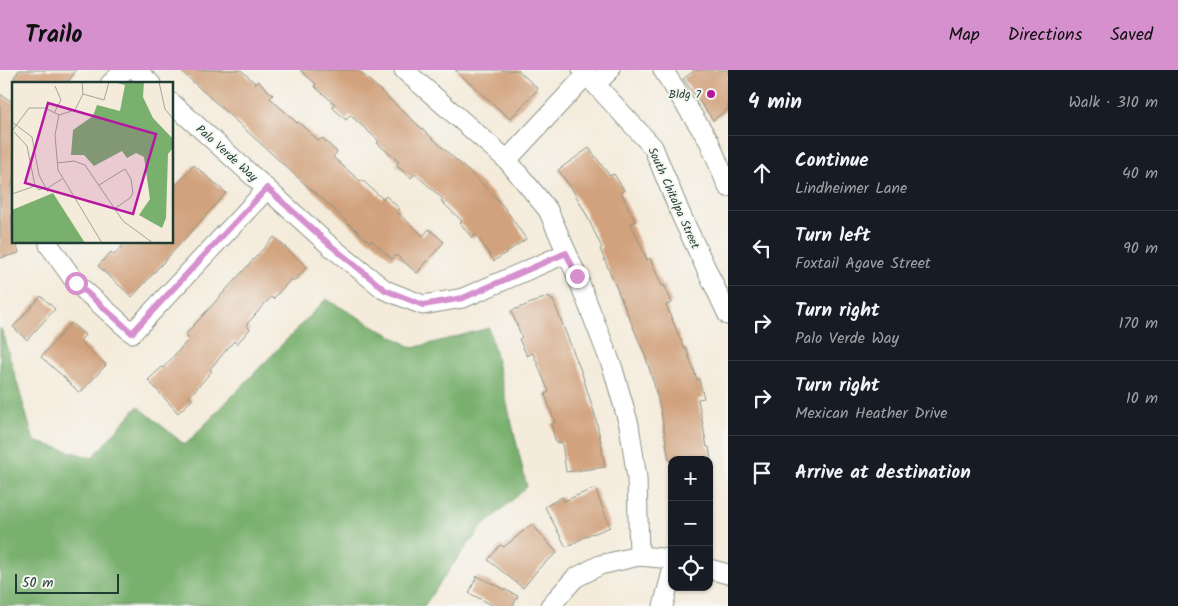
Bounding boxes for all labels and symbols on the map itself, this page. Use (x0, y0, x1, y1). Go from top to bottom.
inset map (12, 82, 174, 244)
place label: Bldg 7 (668, 85, 701, 104)
marker: Bldg 7 (705, 88, 717, 100)
street label: Palo Verde Way (191, 120, 262, 187)
street label: South Chitalpa Street (643, 144, 705, 253)
route end (566, 265, 589, 288)
route start (65, 272, 88, 295)
scale bar (15, 571, 119, 594)

